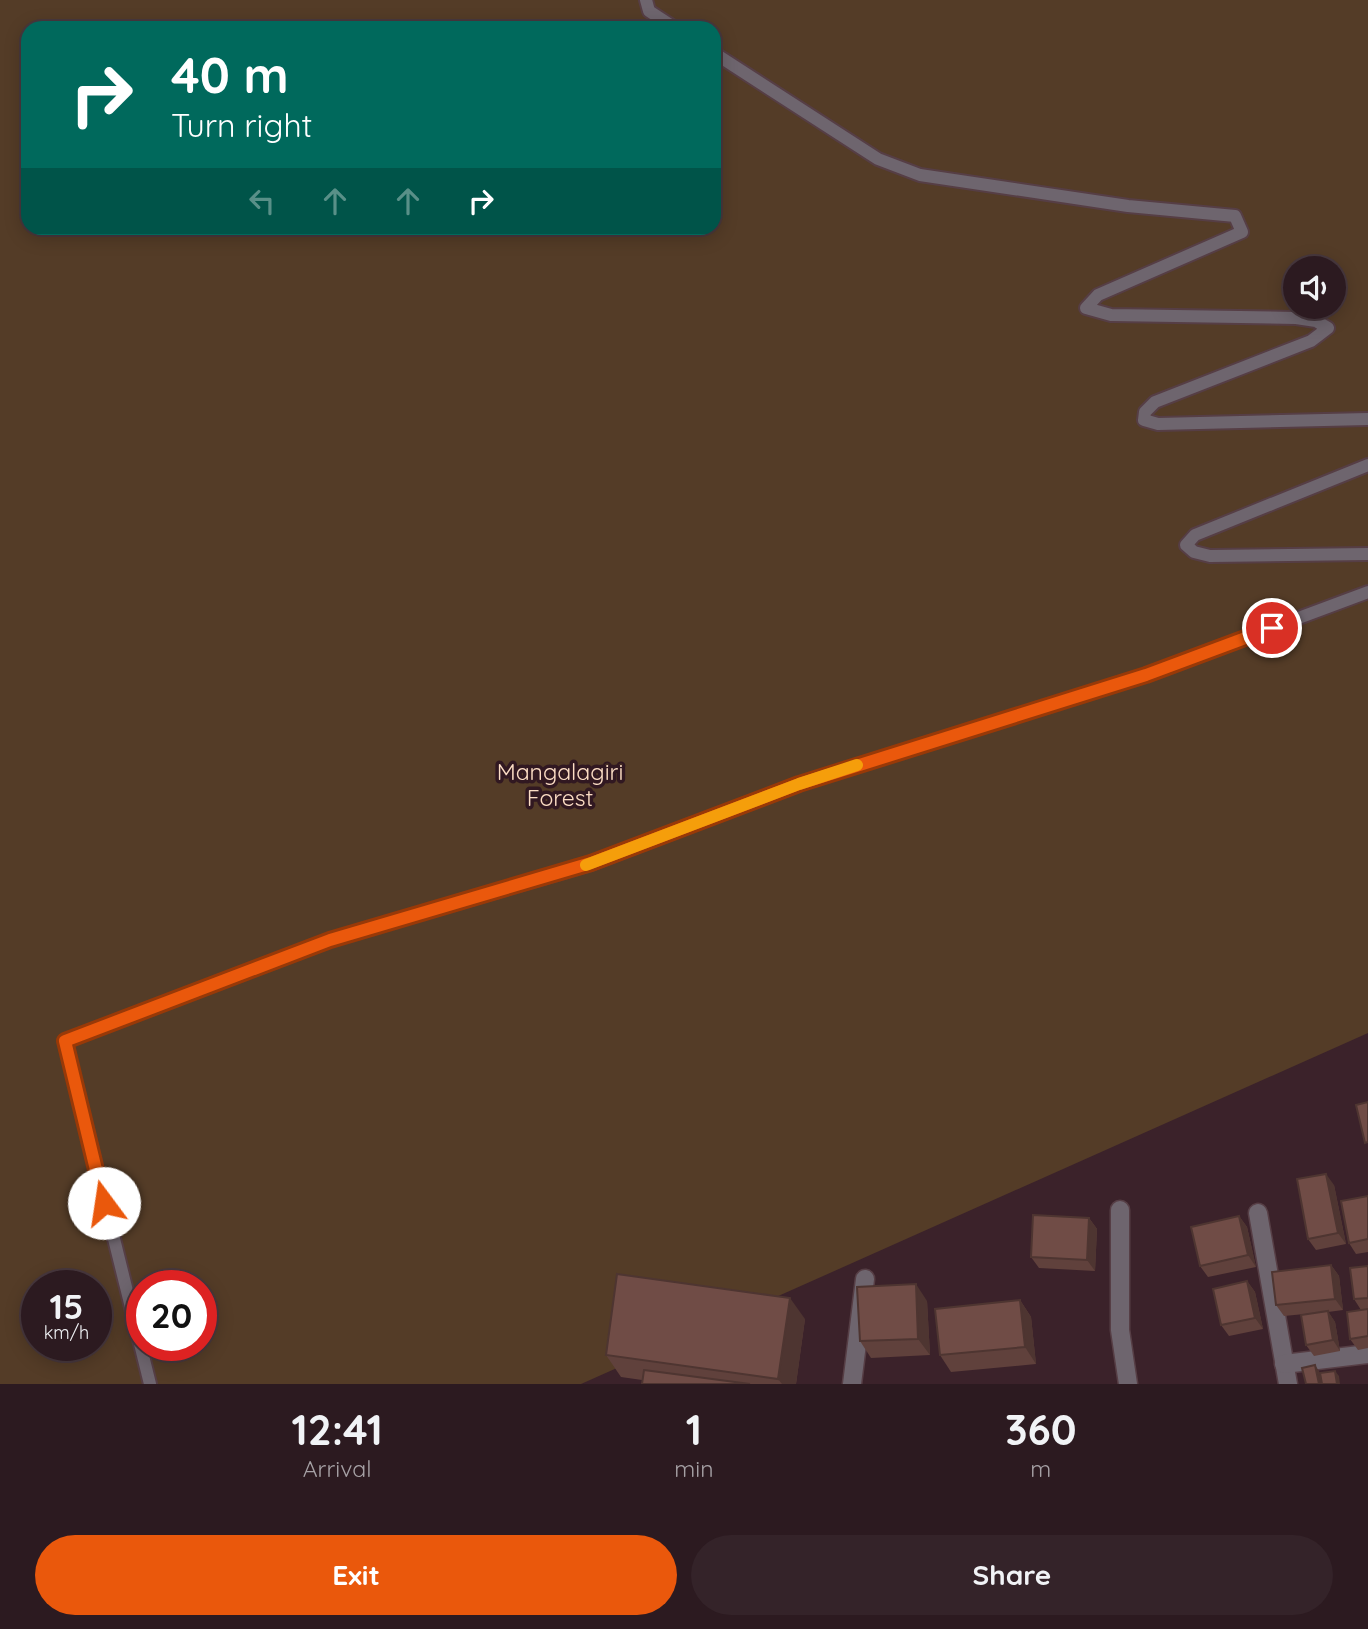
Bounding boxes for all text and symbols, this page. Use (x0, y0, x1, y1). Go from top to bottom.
text: 40 m (171, 44, 289, 105)
icon: right (56, 49, 147, 140)
text: Turn right (171, 105, 312, 145)
icon: left (243, 182, 281, 220)
icon: ahead (316, 182, 354, 220)
icon: ahead (389, 182, 427, 220)
icon: right (462, 182, 500, 220)
map controls (1283, 256, 1346, 319)
button: sound (1283, 256, 1346, 319)
pin (1242, 598, 1302, 658)
icon: arrive (1253, 609, 1291, 647)
park label: Mangalagiri Forest (497, 757, 623, 812)
position arrow (67, 1166, 141, 1240)
speed limit sign: 20 (126, 1270, 217, 1361)
text: 15 (50, 1284, 83, 1328)
text: km/h (44, 1321, 89, 1344)
text: 12:41 (291, 1403, 383, 1456)
text: 1 (686, 1403, 702, 1456)
text: 360 (1005, 1403, 1077, 1456)
text: Arrival (303, 1454, 372, 1483)
text: min (674, 1454, 714, 1483)
text: m (1030, 1454, 1051, 1483)
button: Exit (35, 1535, 677, 1615)
button: Share (691, 1535, 1333, 1615)

